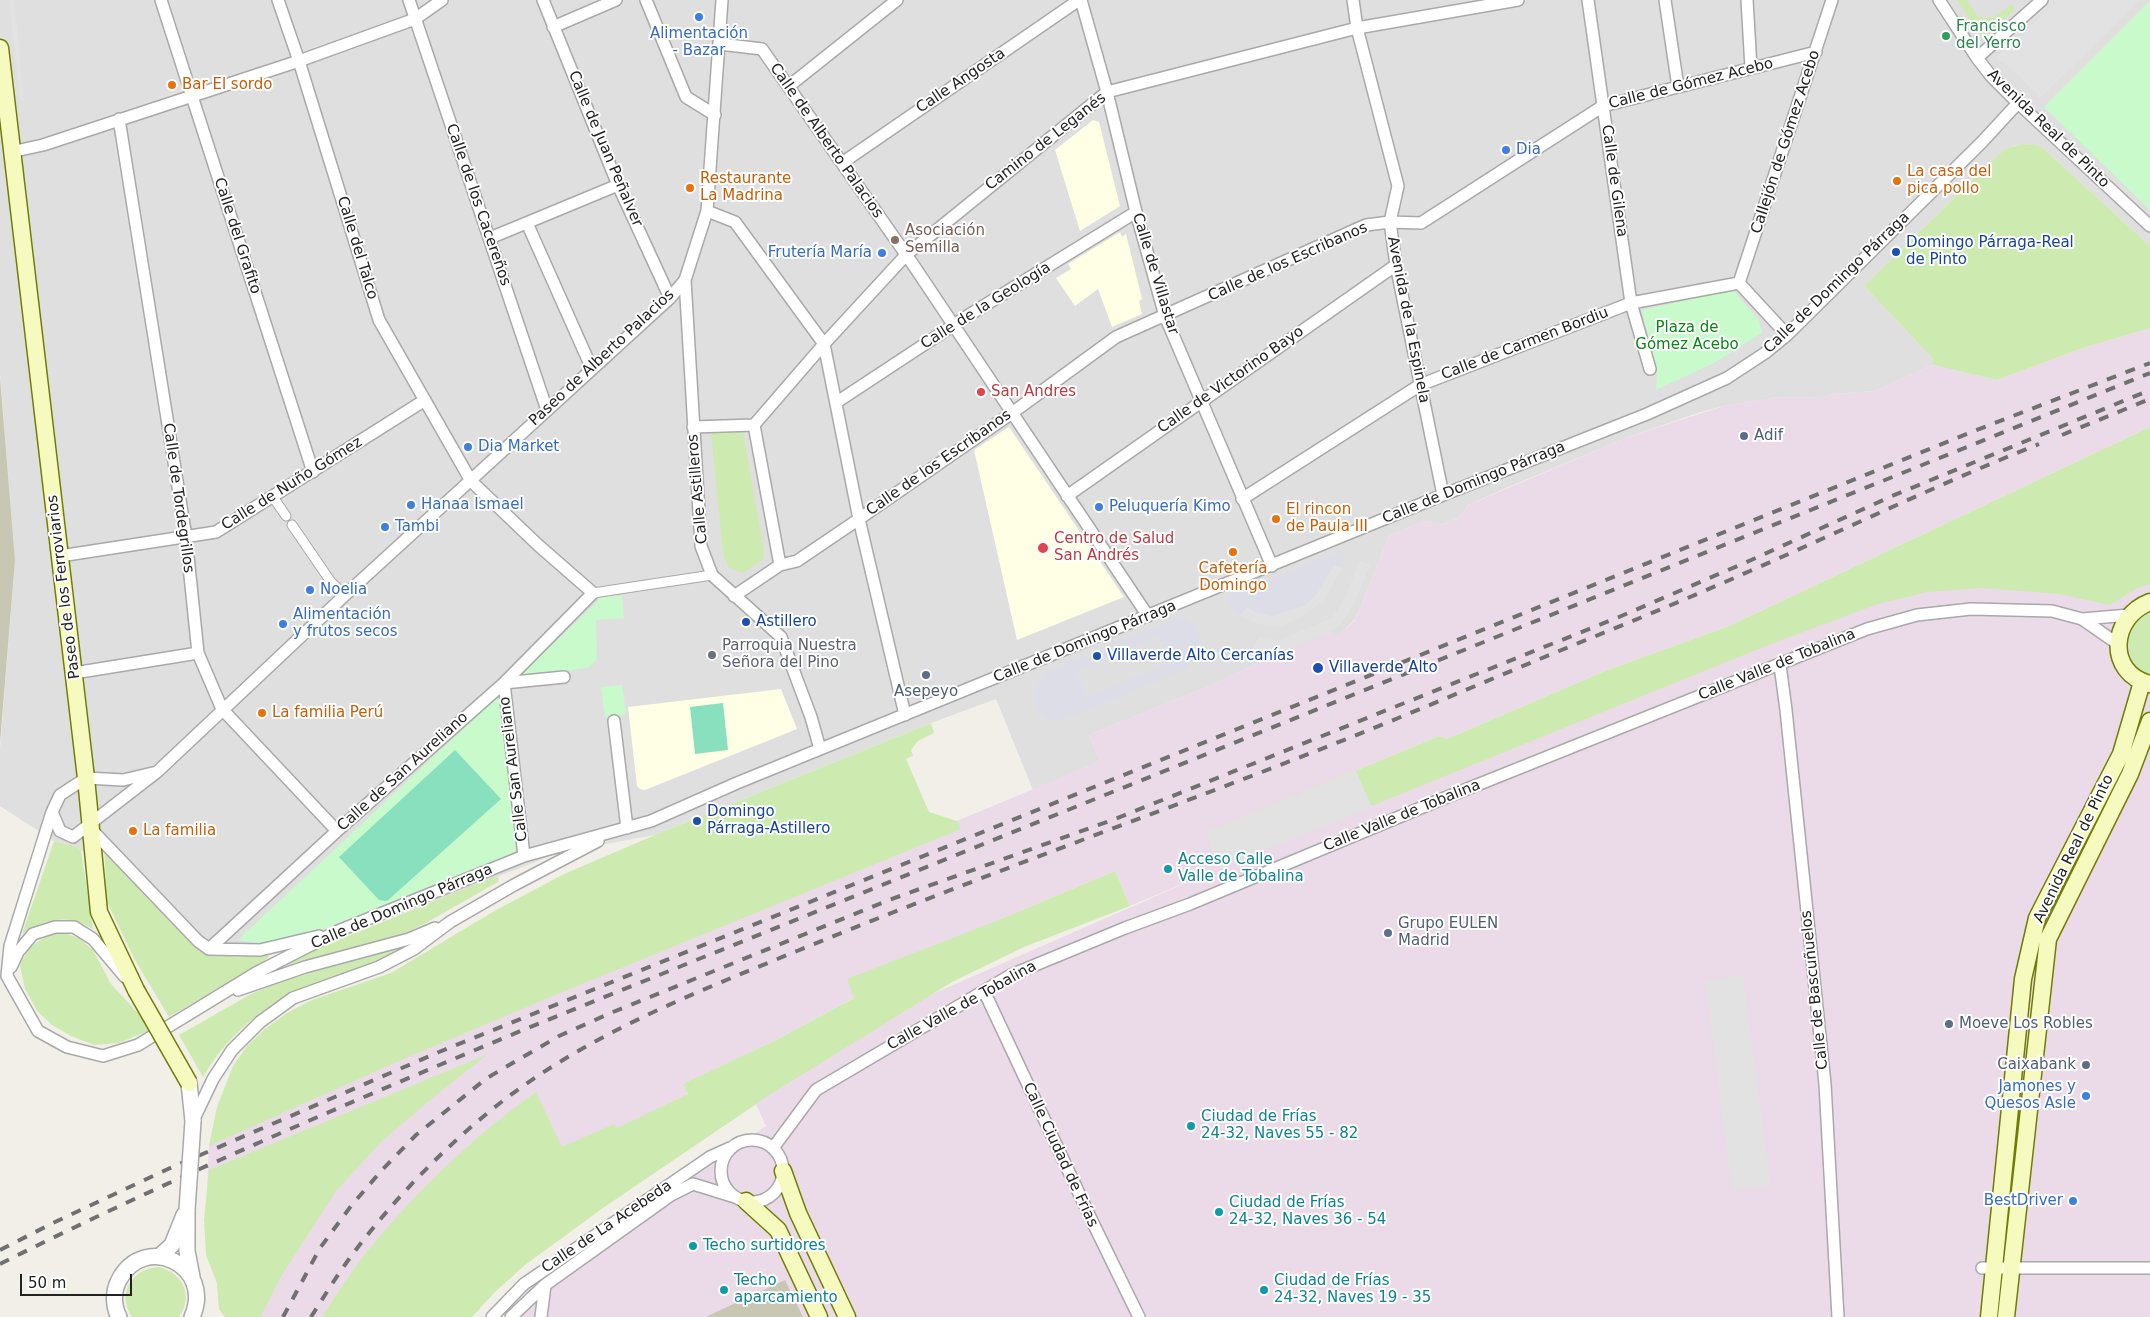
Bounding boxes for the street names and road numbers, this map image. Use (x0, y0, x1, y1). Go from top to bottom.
street label: Calle Angosta (913, 45, 1009, 117)
street label: Callejón de Gómez Acebo (1748, 48, 1824, 236)
street label: Calle de Gómez Acebo (1607, 55, 1775, 113)
street label: Calle de Alberto Palacios (766, 60, 886, 222)
street label: Avenida Real de Pinto (1983, 66, 2113, 192)
street label: Calle de Juan Peñalver (564, 68, 646, 230)
street label: Camino de Leganés (982, 89, 1110, 195)
street label: Calle de los Cacereños (442, 122, 514, 288)
street label: Calle de Gilena (1597, 124, 1631, 238)
street label: Calle del Grafito (210, 176, 264, 296)
street label: Calle del Talco (333, 194, 381, 302)
street label: Calle de Domingo Párraga (1760, 209, 1914, 357)
street label: Calle de Villastar (1128, 211, 1182, 337)
street label: Calle de los Escribanos (1206, 219, 1370, 305)
street label: Avenida de la Espinela (1383, 235, 1433, 405)
street label: Calle de la Geología (918, 259, 1054, 353)
street label: Paseo de Alberto Palacios (526, 286, 678, 430)
street label: Calle de Carmen Bordiu (1439, 304, 1611, 384)
street label: Calle de Victorino Bayo (1154, 323, 1308, 437)
street label: Calle de los Escribanos (863, 406, 1015, 520)
street label: Calle de Tordegrillos (159, 422, 197, 574)
street label: Calle de Nuño Gómez (218, 433, 366, 535)
street label: Calle Astilleros (684, 433, 712, 545)
street label: Calle de Domingo Párraga (1380, 438, 1568, 528)
street label: Paseo de los Ferroviarios (44, 494, 84, 680)
street label: Calle de Domingo Párraga (991, 597, 1179, 687)
street label: Calle Valle de Tobalina (1696, 625, 1858, 705)
street label: Calle San Aureliano (496, 695, 532, 843)
street label: Calle de San Aureliano (334, 709, 472, 835)
street label: Avenida Real de Pinto (2030, 772, 2118, 926)
street label: Calle Valle de Tobalina (1321, 776, 1483, 856)
street label: Calle de Domingo Párraga (308, 861, 496, 953)
street label: Calle de Bascuñuelos (1798, 910, 1832, 1070)
street label: Calle Valle de Tobalina (884, 957, 1040, 1055)
street label: Calle Ciudad de Frías (1019, 1080, 1101, 1230)
street label: Calle de La Acebeda (539, 1177, 675, 1277)

